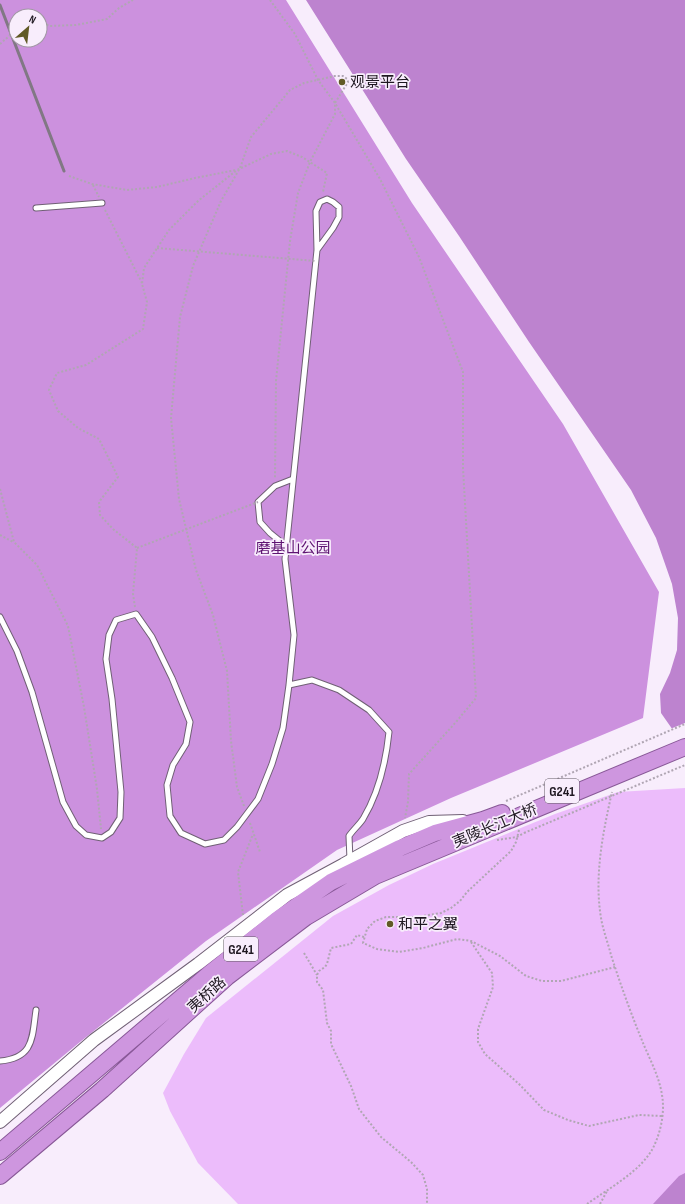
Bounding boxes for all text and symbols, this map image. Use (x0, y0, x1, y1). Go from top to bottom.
north arrow (8, 8, 48, 48)
text: N (27, 12, 38, 27)
place label: 观景平台 (350, 73, 410, 92)
marker: 观景平台 (337, 77, 347, 87)
park label: 磨基山公园 (255, 539, 331, 558)
road number: G241 (545, 779, 579, 803)
street label: 夷陵长江大桥 (450, 800, 540, 852)
place label: 和平之翼 (398, 915, 458, 934)
marker: 和平之翼 (385, 919, 395, 929)
road number: G241 (224, 937, 258, 961)
street label: 夷桥路 (184, 973, 230, 1017)

